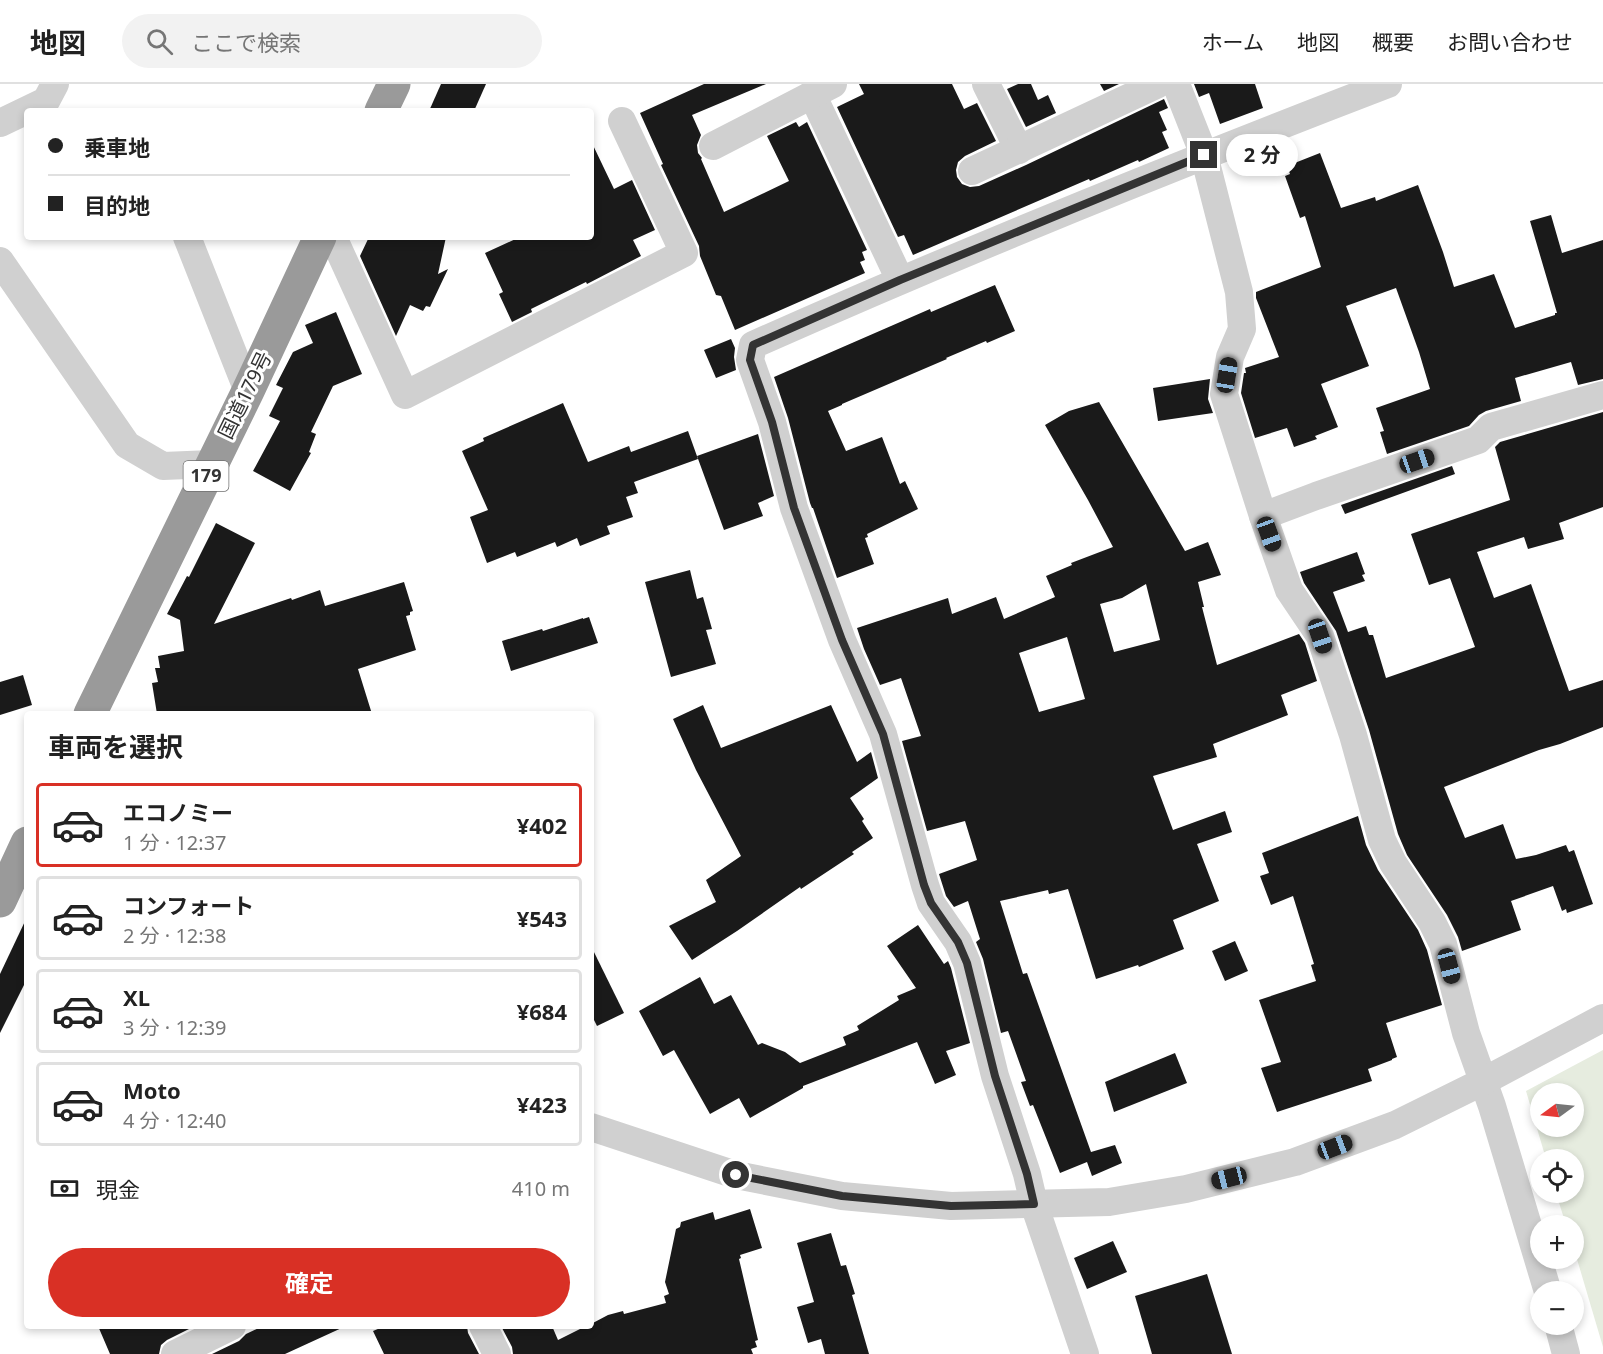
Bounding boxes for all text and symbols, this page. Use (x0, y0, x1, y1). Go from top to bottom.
search box (122, 14, 542, 68)
text: 地図 (30, 23, 86, 61)
icon: search (143, 25, 176, 58)
text: ここで検索 (191, 27, 301, 57)
text: ホーム (1202, 28, 1264, 56)
text: 地図 (1297, 28, 1339, 56)
text: 概要 (1372, 28, 1414, 56)
text: お問い合わせ (1447, 28, 1573, 56)
text: 乗車地 (84, 132, 150, 162)
callout: 2 分 (1225, 134, 1297, 176)
route end (1190, 141, 1217, 168)
text: 2 分 (1244, 141, 1280, 168)
text: 目的地 (84, 190, 150, 220)
street label: 国道179号 (212, 346, 277, 443)
car (1215, 356, 1239, 394)
car (1397, 447, 1437, 475)
road number: 179 (184, 461, 228, 491)
car (1254, 514, 1284, 554)
car (1306, 616, 1334, 656)
text: 車両を選択 (48, 728, 183, 765)
text: エコノミー (123, 797, 233, 827)
icon: car (51, 798, 105, 852)
text: ¥402 (517, 810, 567, 840)
text: 1 分 · 12:37 (123, 829, 227, 856)
text: コンフォート (123, 890, 254, 920)
icon: car (51, 891, 105, 945)
text: ¥543 (517, 903, 567, 933)
text: 2 分 · 12:38 (123, 922, 227, 949)
car (1436, 946, 1462, 986)
text: XL (123, 982, 150, 1012)
icon: car (51, 984, 105, 1038)
text: ¥684 (517, 996, 567, 1026)
text: 3 分 · 12:39 (123, 1014, 227, 1041)
text: Moto (123, 1075, 181, 1105)
icon: car (51, 1077, 105, 1131)
north arrow (1530, 1083, 1584, 1137)
map controls (1530, 1083, 1584, 1335)
text: ¥423 (517, 1089, 567, 1119)
text: 4 分 · 12:40 (123, 1107, 227, 1134)
car (1315, 1132, 1355, 1162)
button: locate (1530, 1149, 1584, 1203)
route start (722, 1161, 749, 1188)
car (1209, 1165, 1249, 1191)
icon: cash (48, 1172, 81, 1205)
text: 現金 (96, 1174, 140, 1204)
text: 410 m (512, 1175, 570, 1202)
button: + (1530, 1215, 1584, 1269)
button: 確定 (48, 1248, 570, 1317)
button: − (1530, 1281, 1584, 1335)

